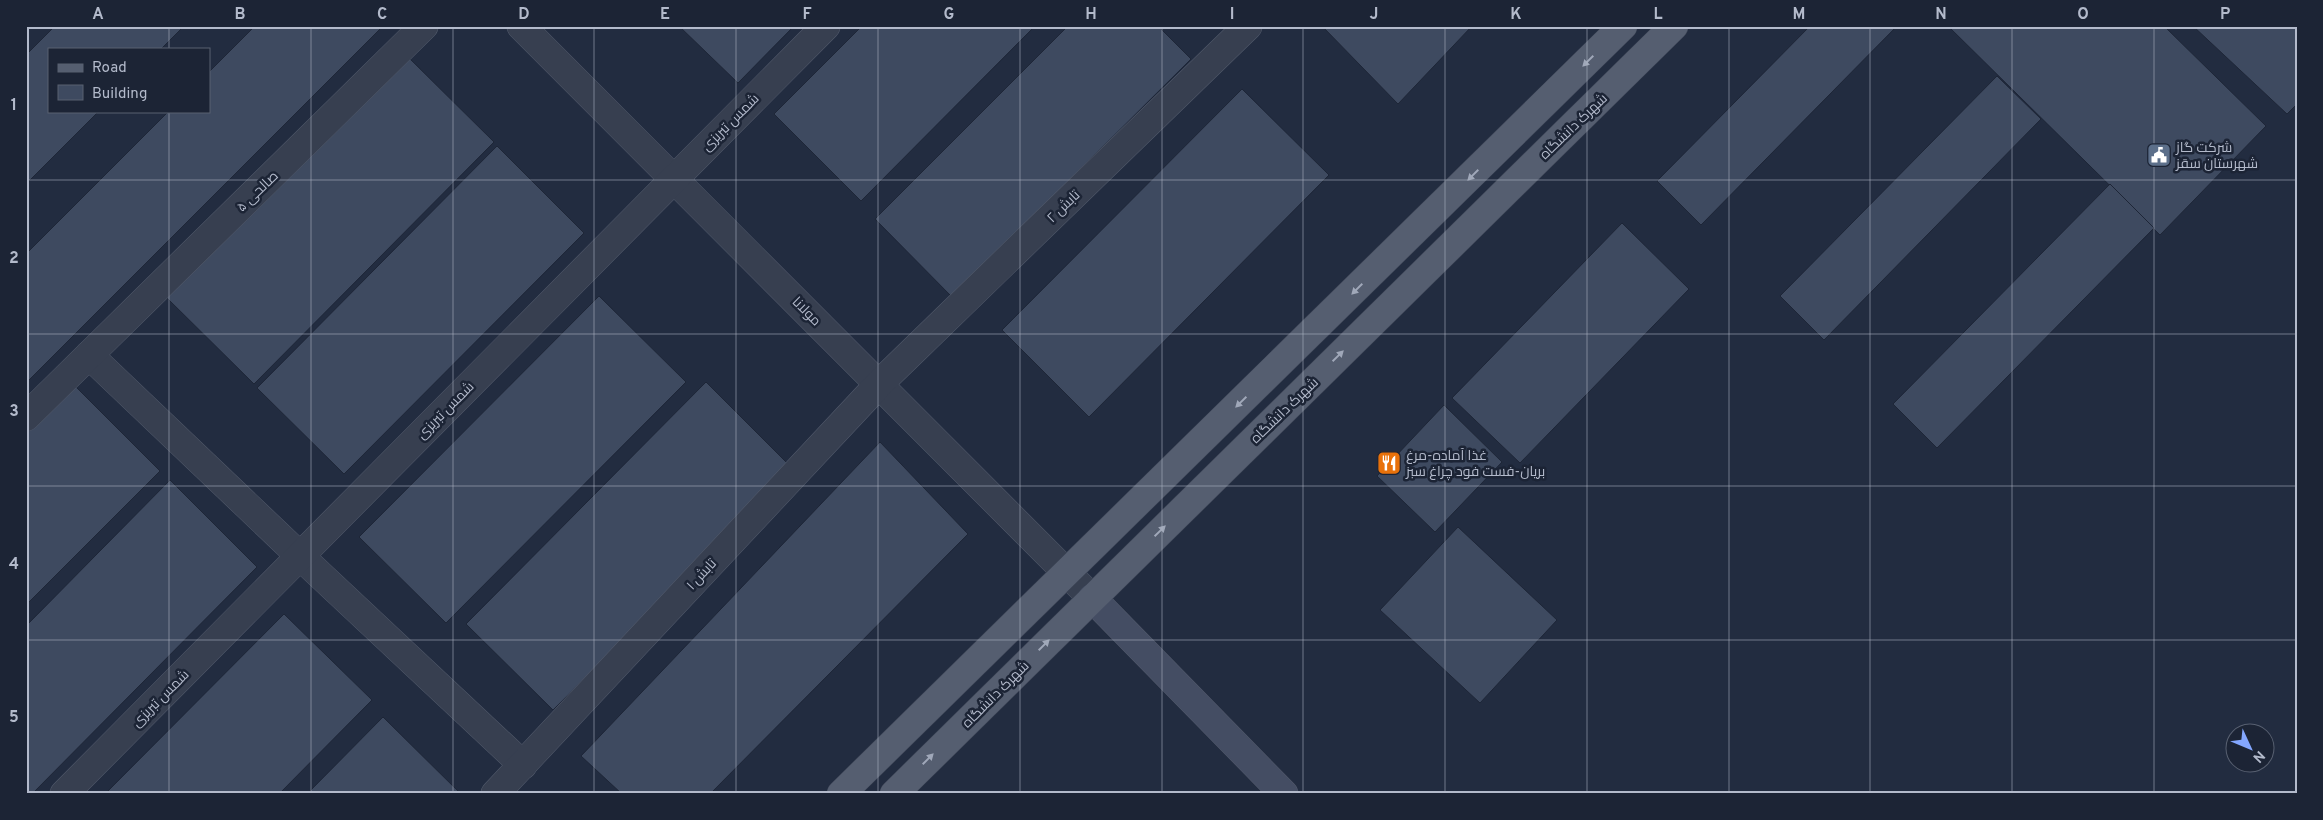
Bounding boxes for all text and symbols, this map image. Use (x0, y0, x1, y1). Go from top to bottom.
text: A (92, 5, 104, 25)
text: B (234, 5, 246, 25)
text: C (377, 5, 387, 25)
text: D (518, 5, 530, 25)
text: E (660, 5, 670, 25)
text: F (802, 5, 812, 25)
text: G (944, 5, 954, 25)
text: H (1085, 5, 1097, 25)
text: I (1230, 5, 1234, 25)
text: J (1370, 5, 1378, 25)
text: K (1510, 5, 1522, 25)
text: L (1653, 5, 1663, 25)
text: M (1793, 5, 1805, 25)
text: N (1935, 5, 1947, 25)
text: O (2077, 5, 2089, 25)
text: P (2220, 5, 2230, 25)
legend (48, 48, 210, 112)
one-way arrow (1583, 55, 1595, 67)
text: Road (92, 59, 127, 78)
text: Building (92, 85, 147, 104)
street label: شهرک دانشگاه (1537, 90, 1612, 164)
street label: شمس تبریزی (699, 91, 763, 155)
text: 1 (11, 96, 17, 116)
place label: شرکت گاز شهرستان سقز (2175, 140, 2258, 173)
public building icon: شرکت گاز شهرستان سقز (2146, 142, 2172, 168)
street label: صالحی ۵ (234, 168, 282, 216)
one-way arrow (1467, 169, 1479, 181)
street label: تابش ۲ (1044, 187, 1084, 227)
text: 2 (9, 249, 19, 269)
one-way arrow (1351, 283, 1363, 295)
street label: مولانا (788, 294, 824, 330)
one-way arrow (1332, 350, 1344, 362)
street label: شهرک دانشگاه (1248, 374, 1323, 448)
street label: شمس تبریزی (414, 379, 478, 443)
one-way arrow (1235, 396, 1247, 408)
text: 3 (9, 402, 19, 422)
place label: غذا آماده-مرغ بریان-فست فود چراغ سبز (1405, 448, 1545, 481)
restaurant icon: غذا آماده-مرغ بریان-فست فود چراغ سبز (1376, 450, 1402, 476)
one-way arrow (1154, 525, 1166, 537)
text: 4 (9, 555, 19, 575)
street label: تابش ۱ (683, 556, 721, 594)
one-way arrow (1038, 639, 1050, 651)
street label: شهرک دانشگاه (959, 658, 1033, 732)
street label: شمس تبریزی (129, 667, 193, 731)
text: 5 (9, 708, 19, 728)
north arrow (2226, 722, 2276, 772)
text: N (2249, 746, 2268, 766)
one-way arrow (922, 754, 934, 766)

